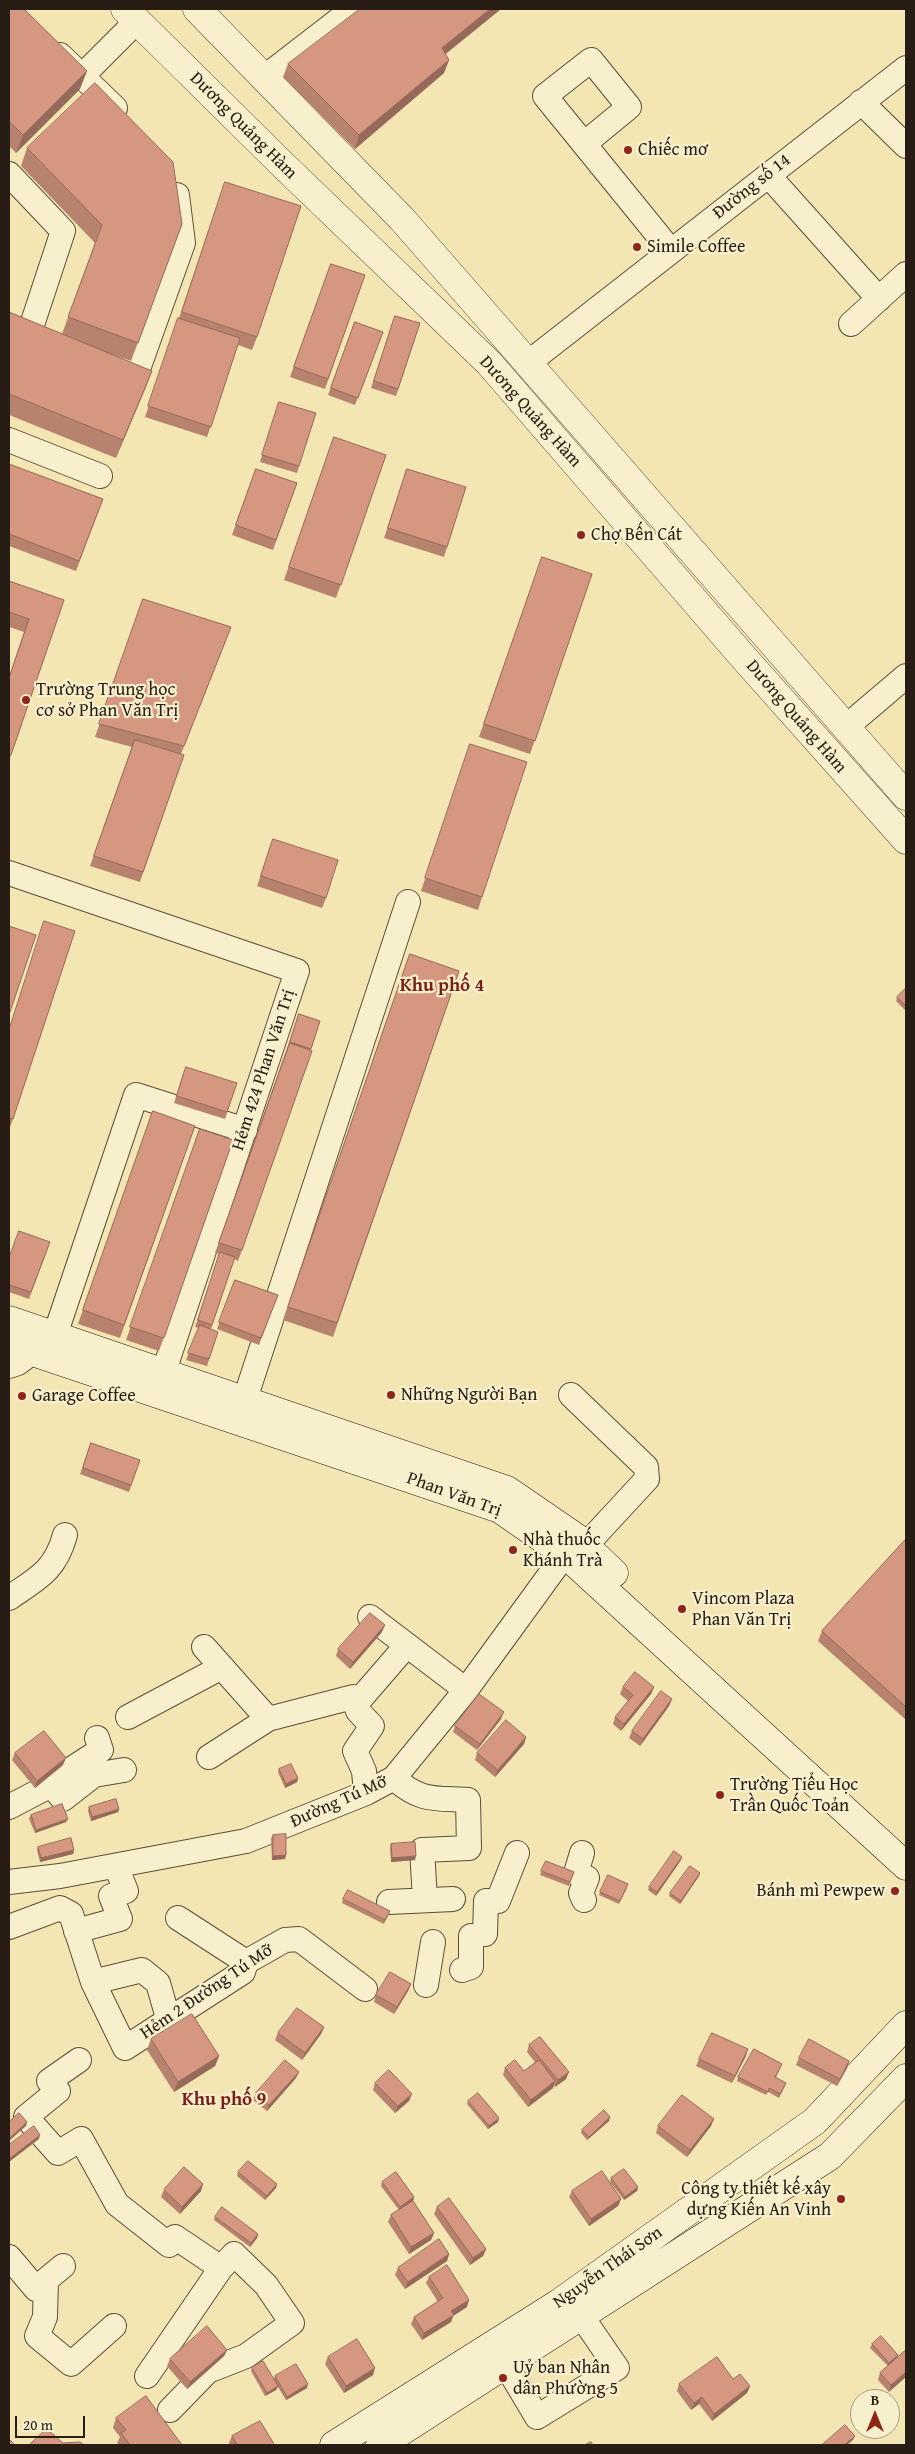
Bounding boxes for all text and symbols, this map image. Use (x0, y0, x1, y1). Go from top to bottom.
street label: Dương Quảng Hàm (185, 68, 301, 184)
place label: Chiếc mơ (638, 139, 708, 161)
marker: Chiếc mơ (622, 144, 634, 156)
street label: Đường số 14 (709, 150, 795, 224)
place label: Simile Coffee (647, 236, 745, 258)
marker: Simile Coffee (631, 241, 643, 253)
street label: Dương Quảng Hàm (474, 352, 586, 472)
place label: Chợ Bến Cát (591, 524, 682, 546)
marker: Chợ Bến Cát (575, 529, 587, 541)
street label: Dương Quảng Hàm (741, 656, 851, 778)
place label: Trường Trung học cơ sở Phan Văn Trị (36, 679, 178, 722)
marker: Trường Trung học cơ sở Phan Văn Trị (20, 694, 32, 706)
district label: Khu phố 4 (400, 975, 484, 997)
street label: Hẻm 424 Phan Văn Trị (228, 987, 300, 1153)
place label: Những Người Bạn (401, 1384, 537, 1406)
place label: Garage Coffee (32, 1385, 136, 1407)
marker: Những Người Bạn (385, 1389, 397, 1401)
marker: Garage Coffee (16, 1390, 28, 1402)
street label: Phan Văn Trị (404, 1468, 504, 1522)
place label: Nhà thuốc Khánh Trà (523, 1529, 602, 1572)
marker: Nhà thuốc Khánh Trà (507, 1544, 519, 1556)
place label: Vincom Plaza Phan Văn Trị (692, 1588, 794, 1630)
marker: Vincom Plaza Phan Văn Trị (676, 1603, 688, 1615)
street label: Đường Tú Mỡ (287, 1771, 391, 1833)
place label: Trường Tiểu Học Trần Quốc Toản (730, 1774, 858, 1816)
marker: Trường Tiểu Học Trần Quốc Toản (714, 1789, 726, 1801)
place label: Bánh mì Pewpew (757, 1880, 885, 1902)
marker: Bánh mì Pewpew (889, 1885, 901, 1897)
street label: Hẻm 2 Đường Tú Mỡ (136, 1940, 278, 2044)
district label: Khu phố 9 (182, 2089, 266, 2111)
place label: Công ty thiết kế xây dựng Kiến An Vinh (681, 2178, 831, 2220)
marker: Công ty thiết kế xây dựng Kiến An Vinh (835, 2193, 847, 2205)
street label: Nguyễn Thái Sơn (549, 2222, 667, 2314)
place label: Uỷ ban Nhân dân Phường 5 (513, 2357, 618, 2400)
marker: Uỷ ban Nhân dân Phường 5 (497, 2372, 509, 2384)
north arrow (850, 2389, 900, 2439)
text: B (871, 2390, 879, 2410)
scale bar (18, 2406, 88, 2438)
text: 20 m (23, 2414, 53, 2435)

